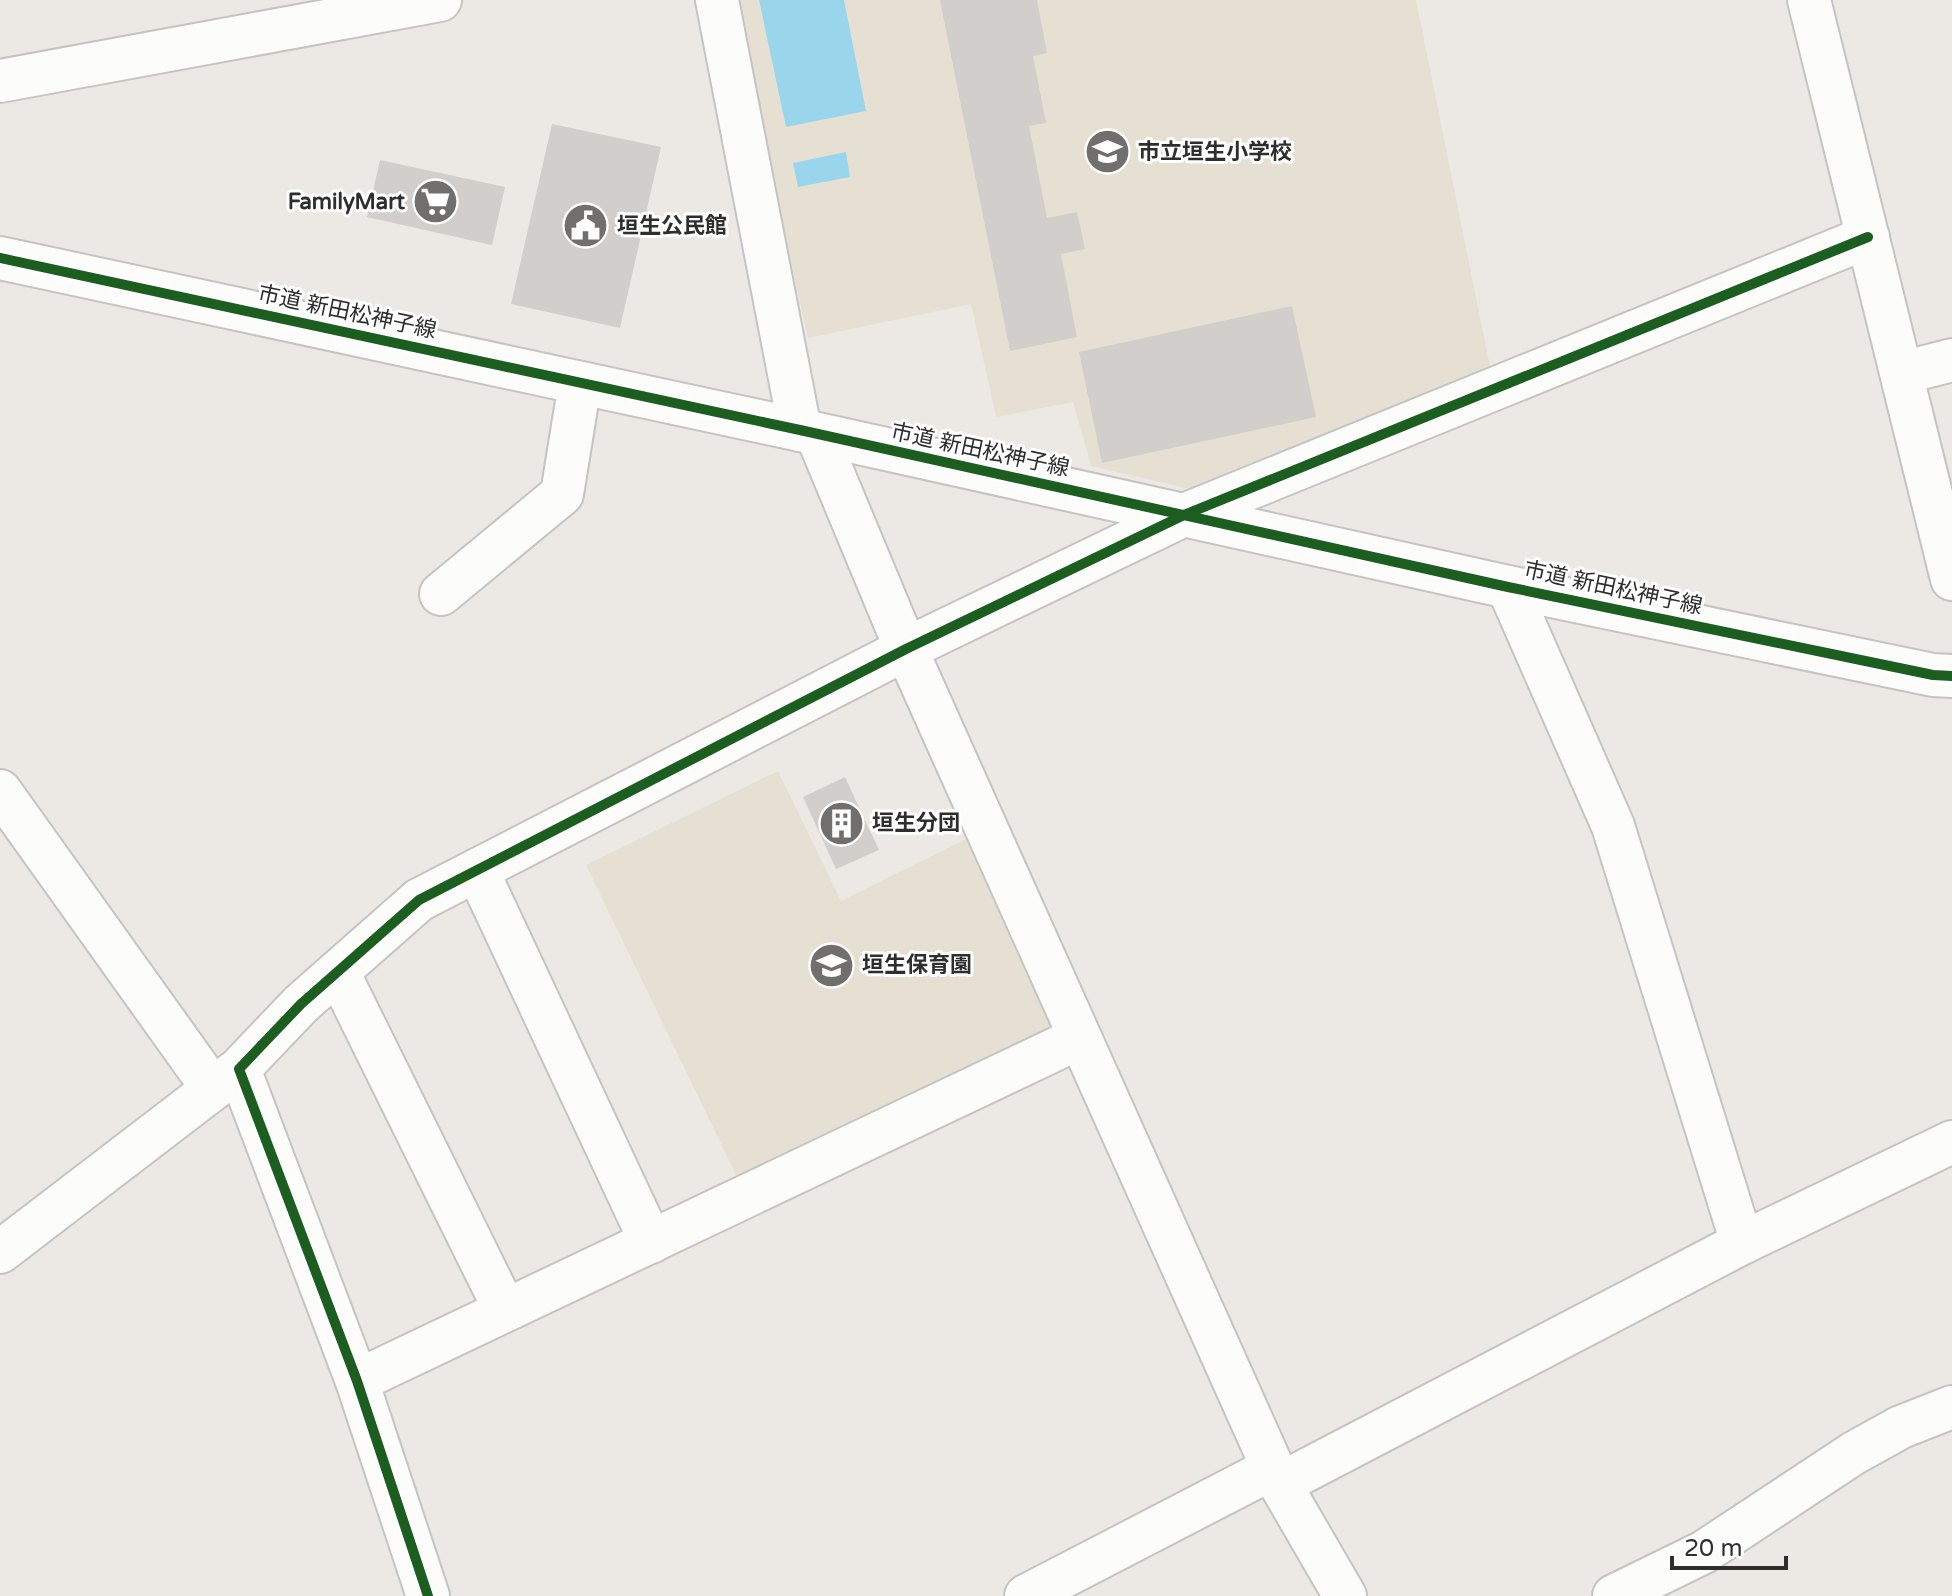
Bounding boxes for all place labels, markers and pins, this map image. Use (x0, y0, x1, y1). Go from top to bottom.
school or university icon: 市立垣生小学校 (1083, 128, 1131, 176)
place label: 市立垣生小学校 (1138, 139, 1292, 165)
supermarket icon: FamilyMart (412, 178, 460, 226)
place label: FamilyMart (288, 189, 406, 215)
public building icon: 垣生公民館 (562, 202, 610, 250)
place label: 垣生公民館 (617, 213, 727, 239)
building icon: 垣生分団 (817, 799, 865, 847)
place label: 垣生分団 (872, 810, 960, 836)
school or university icon: 垣生保育園 (807, 941, 855, 989)
place label: 垣生保育園 (862, 952, 972, 978)

